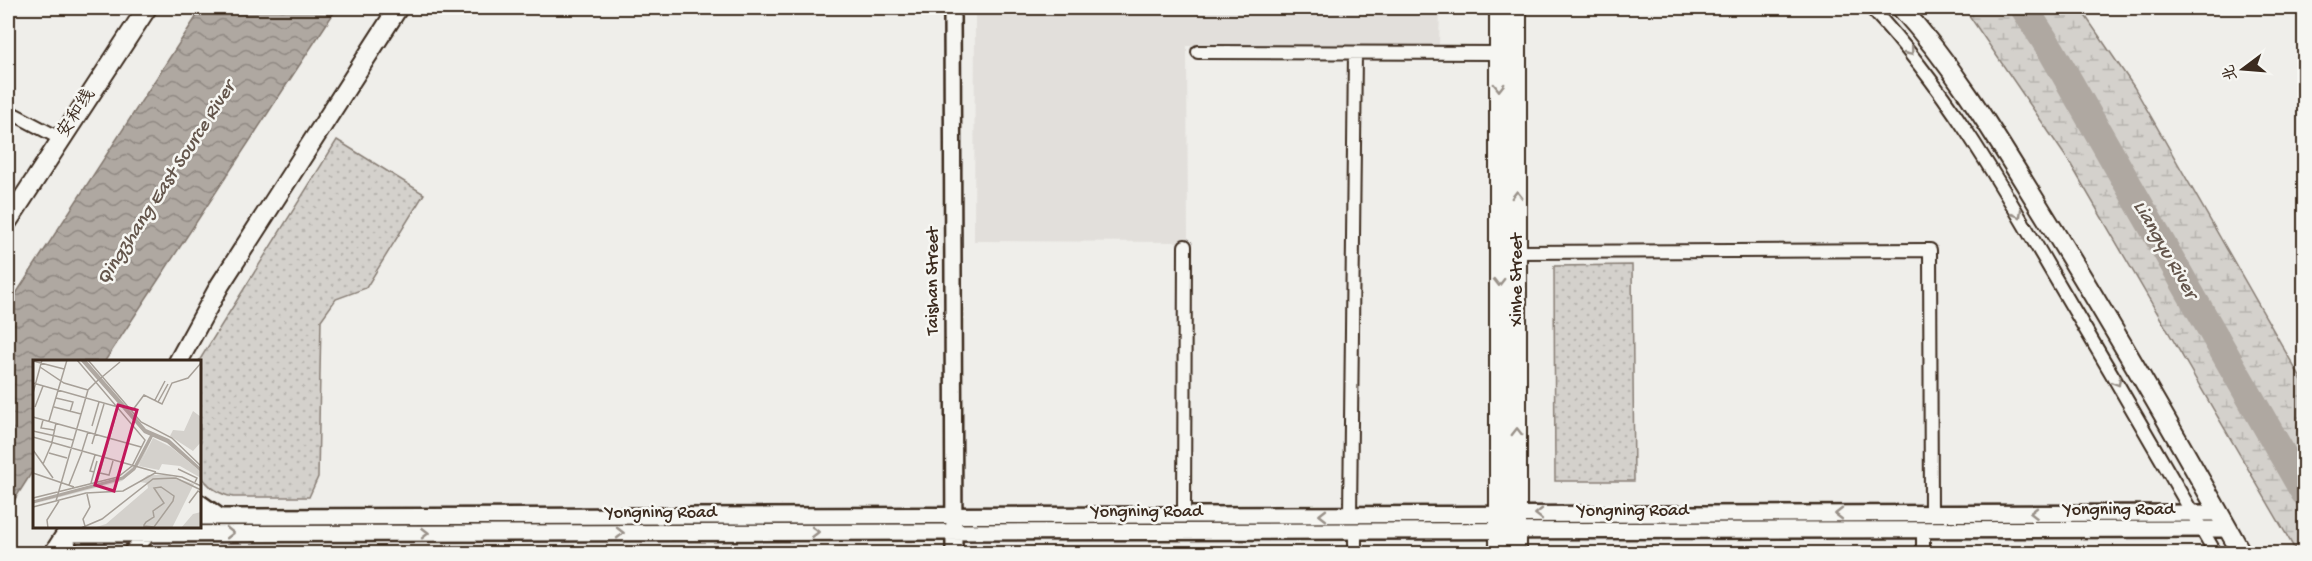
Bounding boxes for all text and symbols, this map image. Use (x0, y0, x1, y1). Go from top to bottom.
north arrow (2213, 39, 2273, 99)
one-way arrow (1902, 45, 1913, 56)
text: 北 (2220, 62, 2243, 83)
water label: Qingzhang East Source River (93, 75, 244, 290)
one-way arrow (1493, 82, 1506, 91)
street label: 安和线 (53, 85, 101, 142)
one-way arrow (1511, 191, 1523, 200)
water label: Liangyu River (2127, 197, 2203, 306)
one-way arrow (2011, 208, 2022, 218)
street label: Taishan Street (923, 225, 944, 336)
street label: Xinhe Street (1507, 232, 1528, 328)
one-way arrow (1493, 277, 1505, 286)
inset map (33, 360, 201, 528)
one-way arrow (2110, 376, 2121, 386)
one-way arrow (1511, 428, 1523, 437)
street label: Yongning Road (2061, 500, 2176, 521)
street label: Yongning Road (1575, 501, 1690, 522)
street label: Yongning Road (1089, 502, 1204, 523)
street label: Yongning Road (603, 503, 718, 524)
one-way arrow (2030, 507, 2039, 519)
one-way arrow (1535, 508, 1544, 520)
one-way arrow (1835, 508, 1844, 520)
one-way arrow (1319, 509, 1328, 521)
one-way arrow (810, 526, 819, 538)
one-way arrow (225, 527, 234, 540)
one-way arrow (420, 527, 429, 539)
one-way arrow (615, 527, 624, 539)

